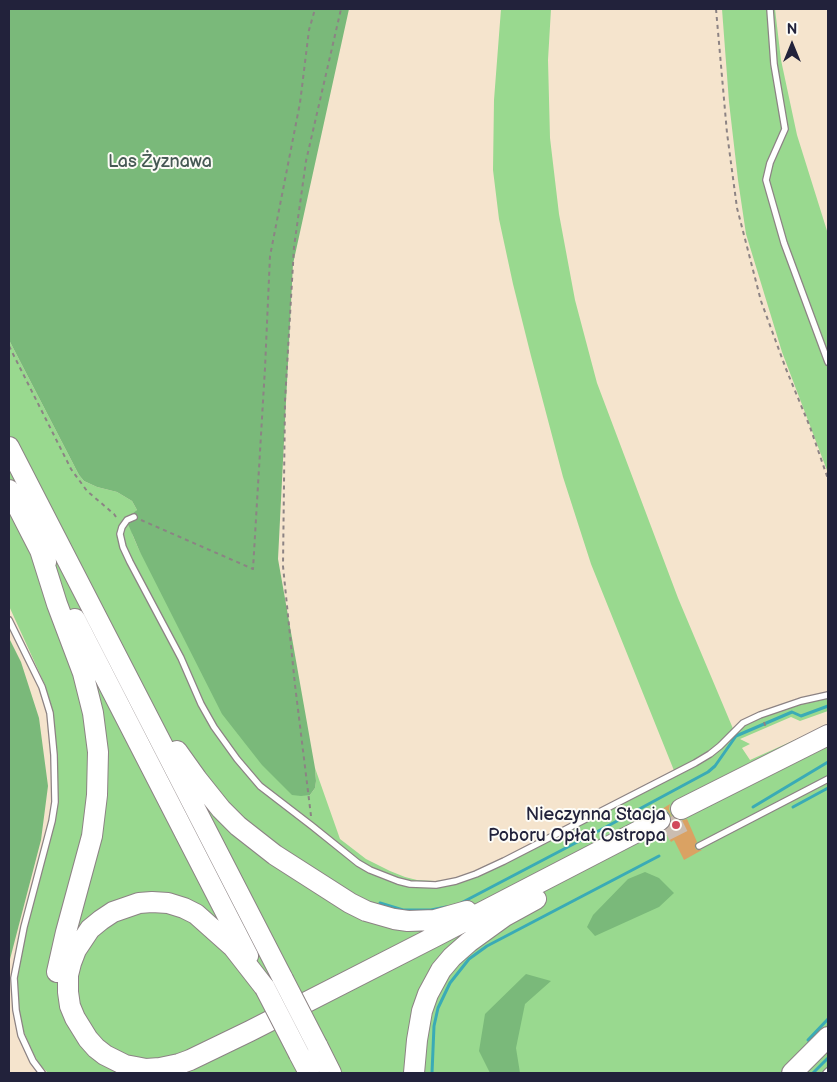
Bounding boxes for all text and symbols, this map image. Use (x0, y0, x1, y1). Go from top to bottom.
north arrow (767, 20, 817, 70)
text: N (787, 21, 797, 38)
park label: Las Żyznawa (108, 151, 212, 173)
place label: Nieczynna Stacja Poboru Opłat Ostropa (488, 804, 666, 846)
marker: Nieczynna Stacja Poboru Opłat Ostropa (670, 819, 682, 831)

